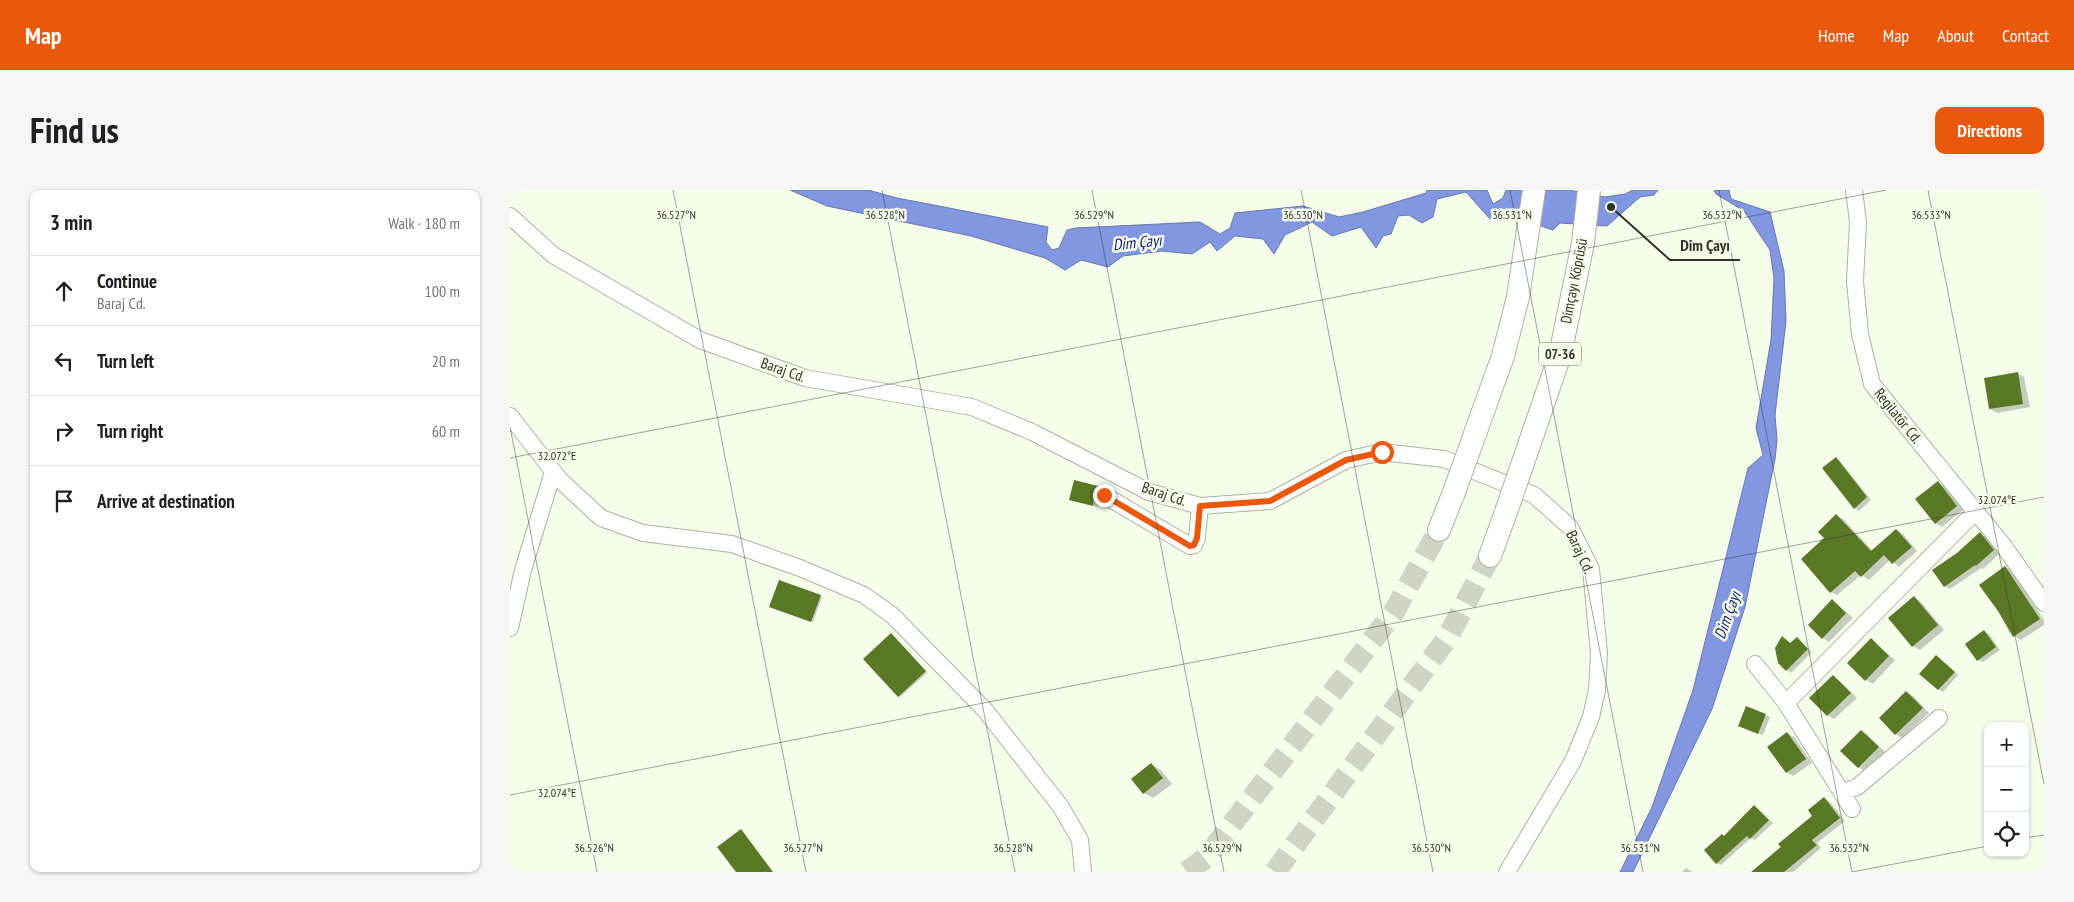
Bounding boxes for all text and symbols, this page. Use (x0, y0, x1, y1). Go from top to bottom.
text: Map (25, 20, 62, 51)
text: Home (1818, 24, 1855, 47)
text: Map (1883, 24, 1909, 47)
text: About (1937, 24, 1974, 47)
text: Contact (2002, 24, 2049, 47)
text: Find us (30, 107, 119, 153)
button: Directions (1935, 107, 2044, 154)
text: 36.527°N (656, 207, 696, 222)
text: 36.528°N (865, 207, 905, 222)
text: 36.529°N (1074, 207, 1114, 222)
text: 36.530°N (1283, 207, 1323, 222)
text: 36.531°N (1492, 207, 1532, 222)
text: 36.532°N (1702, 207, 1742, 222)
text: 36.533°N (1911, 207, 1951, 222)
text: 3 min (50, 209, 92, 236)
text: Walk · 180 m (388, 213, 460, 233)
water label: Dim Çayı (1112, 229, 1164, 254)
callout: Dim Çayı (1670, 229, 1740, 260)
text: Dim Çayı (1680, 235, 1730, 255)
street label: Dimçayı Köprüsü (1556, 237, 1591, 325)
text: Continue (97, 269, 157, 293)
icon: ahead (50, 277, 78, 305)
text: 100 m (425, 281, 460, 301)
text: Baraj Cd. (97, 293, 146, 313)
road number: 07-36 (1539, 342, 1581, 365)
icon: left (50, 347, 78, 375)
text: Turn left (97, 349, 154, 373)
text: 20 m (432, 351, 460, 371)
street label: Baraj Cd. (759, 353, 808, 386)
street label: Regilatör Cd. (1870, 384, 1927, 447)
icon: right (50, 417, 78, 445)
text: Turn right (97, 419, 163, 443)
text: 60 m (432, 421, 460, 441)
route start (1371, 441, 1394, 464)
text: 32.072°E (538, 448, 576, 463)
street label: Baraj Cd. (1140, 477, 1189, 510)
route end (1093, 484, 1116, 507)
icon: arrive (50, 487, 78, 515)
text: Arrive at destination (97, 489, 235, 513)
text: 32.074°E (1978, 492, 2016, 507)
street label: Baraj Cd. (1562, 527, 1599, 577)
water label: Dim Çayı (1709, 587, 1745, 641)
map controls (1984, 722, 2029, 857)
button: + (1984, 722, 2029, 767)
button: − (1984, 767, 2029, 812)
text: 32.074°E (538, 785, 576, 800)
button: locate (1984, 812, 2029, 857)
text: 36.526°N (574, 840, 614, 855)
text: 36.527°N (783, 840, 823, 855)
text: 36.528°N (993, 840, 1033, 855)
text: 36.529°N (1202, 840, 1242, 855)
text: 36.530°N (1411, 840, 1451, 855)
text: 36.531°N (1620, 840, 1660, 855)
text: 36.532°N (1829, 840, 1869, 855)

